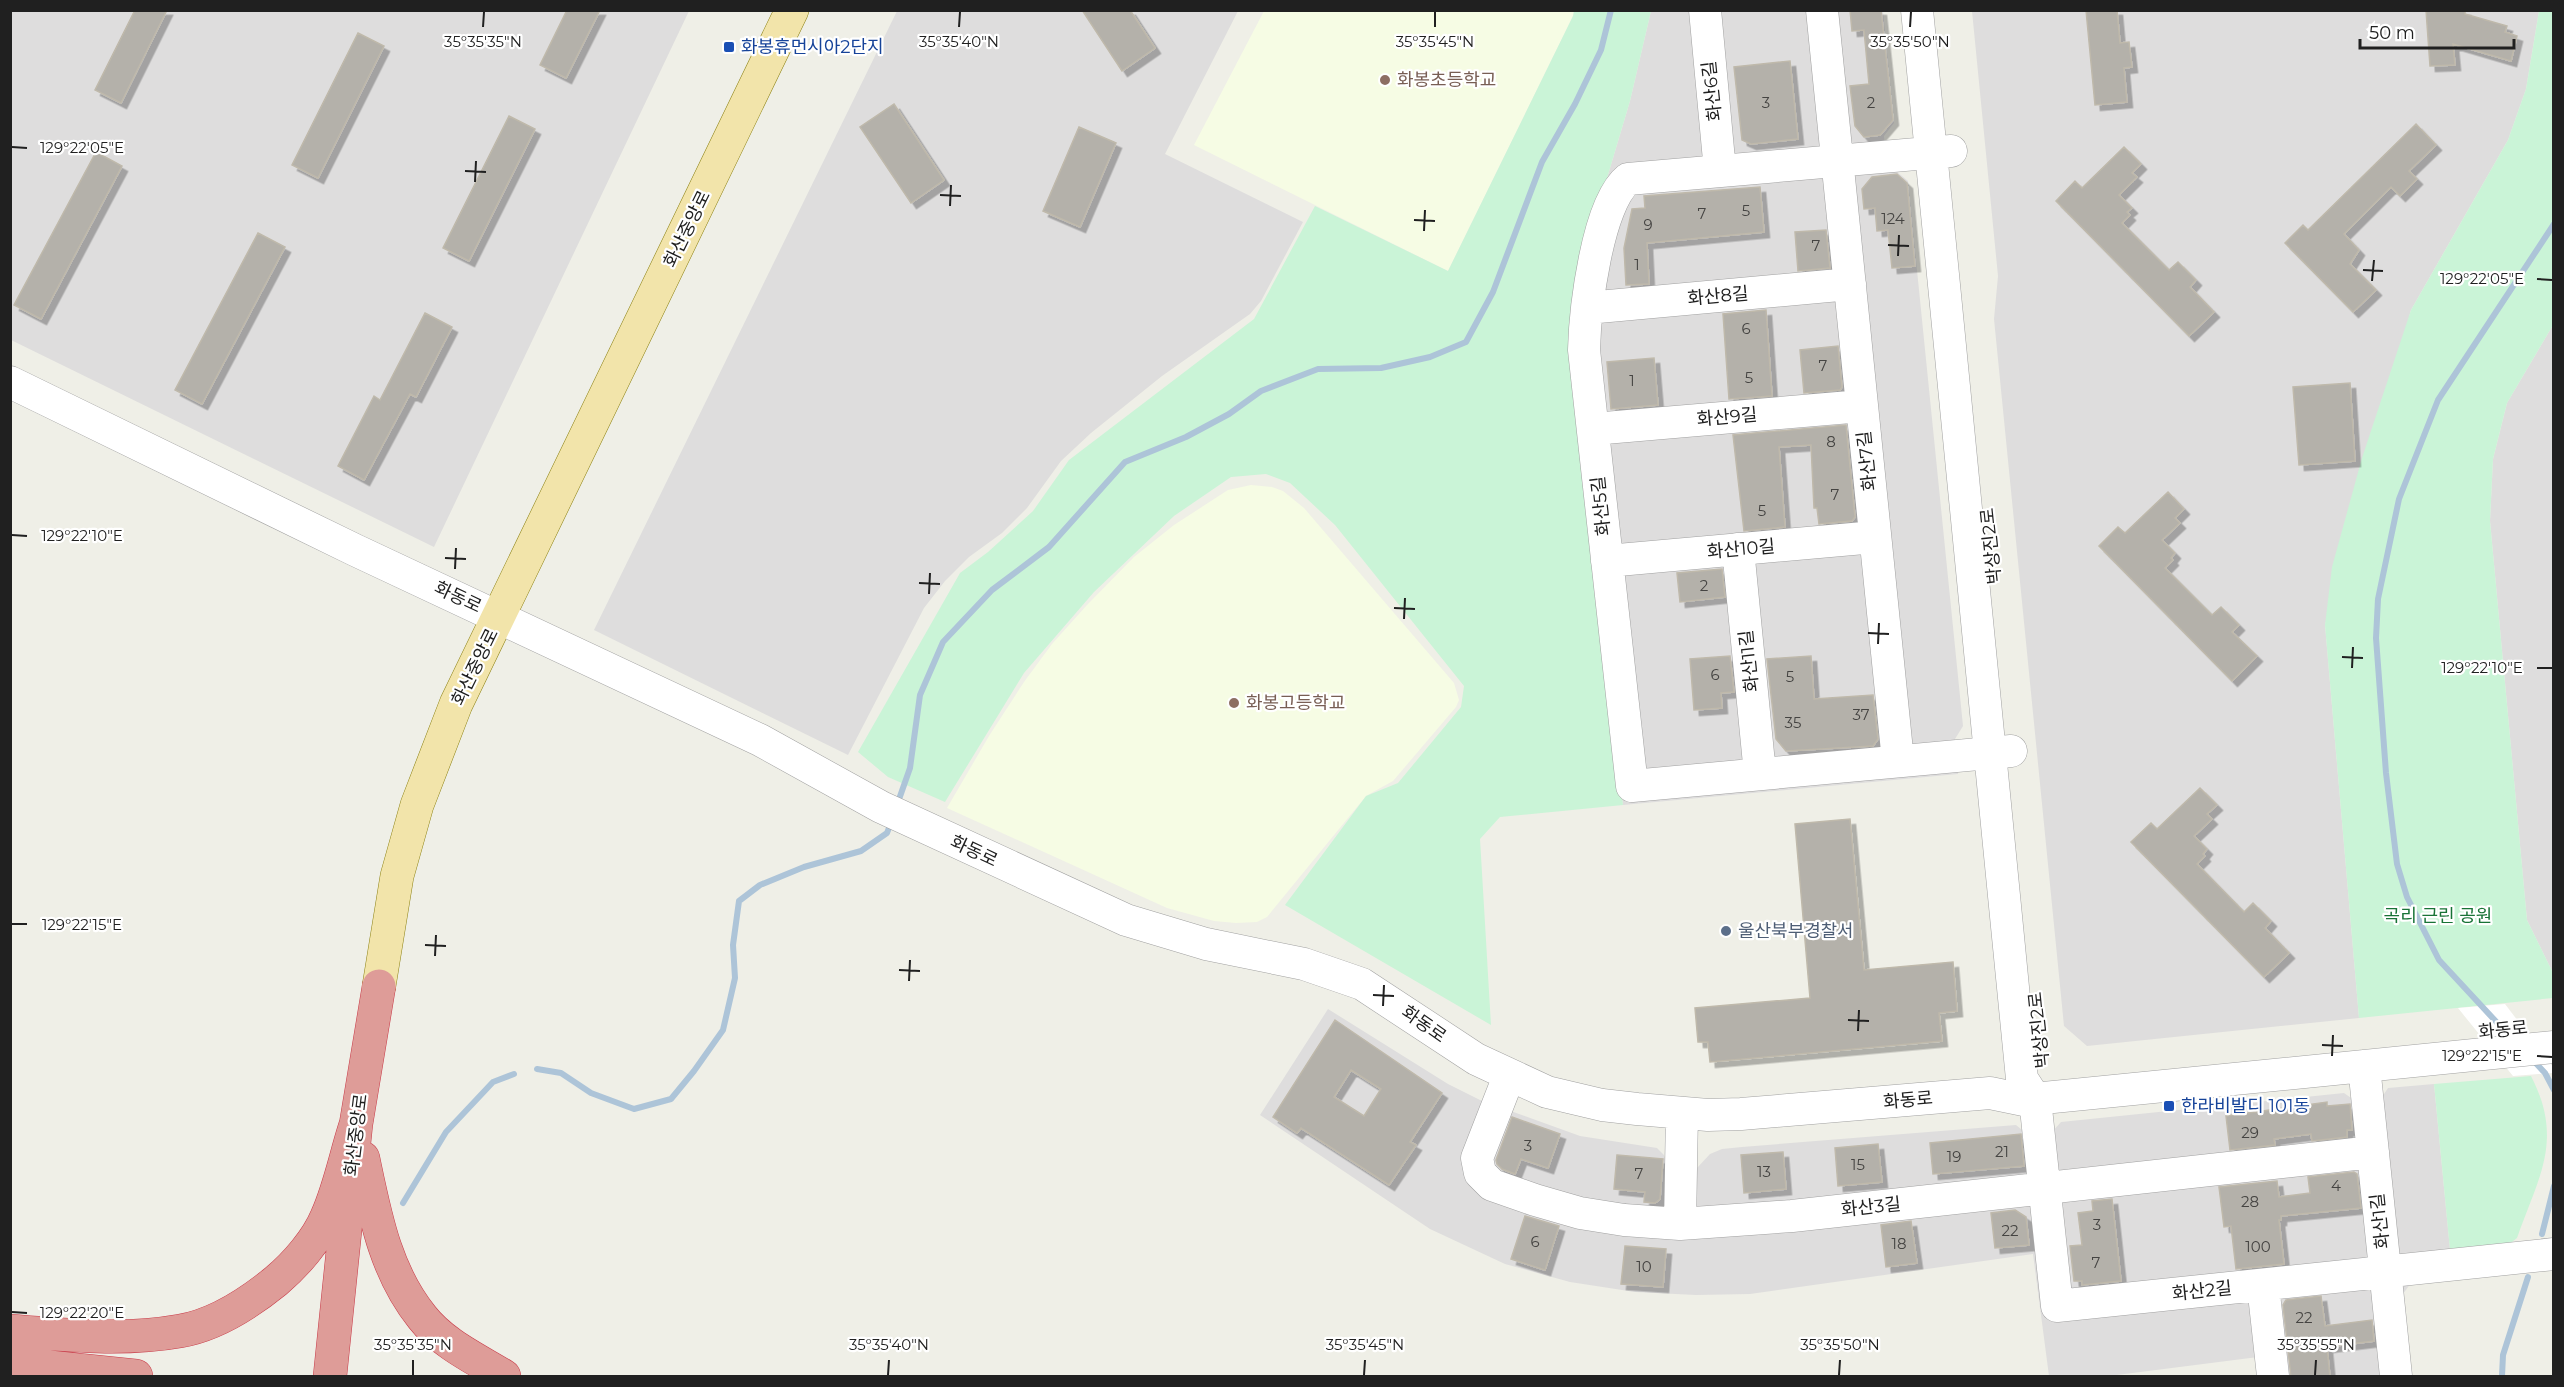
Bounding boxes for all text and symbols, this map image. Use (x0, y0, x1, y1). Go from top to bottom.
scale bar (2360, 12, 2514, 50)
text: 50 m (2369, 22, 2415, 44)
text: 35°35'35"N (444, 32, 522, 51)
text: 35°35'40"N (919, 32, 999, 51)
text: 35°35'45"N (1396, 32, 1474, 51)
text: 35°35'50"N (1870, 32, 1950, 51)
place label: 화봉휴먼시아2단지 (741, 36, 884, 58)
marker: 화봉휴먼시아2단지 (722, 40, 736, 54)
street label: 화산6길 (1698, 60, 1726, 122)
place label: 화봉초등학교 (1397, 69, 1496, 91)
marker: 화봉초등학교 (1378, 73, 1392, 87)
house number: 3 (1762, 93, 1770, 112)
house number: 2 (1867, 93, 1875, 112)
text: 129°22'05"E (40, 138, 124, 157)
street label: 화산중앙로 (659, 187, 715, 271)
house number: 5 (1742, 201, 1750, 220)
house number: 7 (1698, 204, 1707, 223)
house number: 124 (1881, 209, 1905, 228)
house number: 9 (1643, 215, 1653, 234)
house number: 7 (1812, 236, 1821, 255)
house number: 1 (1634, 255, 1640, 274)
text: 129°22'05"E (2440, 269, 2524, 288)
street label: 화산8길 (1687, 282, 1749, 310)
house number: 6 (1741, 319, 1751, 338)
house number: 7 (1819, 356, 1828, 375)
house number: 5 (1745, 368, 1753, 387)
house number: 1 (1629, 371, 1635, 390)
street label: 화산9길 (1696, 403, 1758, 431)
street label: 화산7길 (1853, 430, 1881, 492)
house number: 8 (1826, 432, 1836, 451)
street label: 화산5길 (1587, 475, 1615, 537)
house number: 7 (1831, 485, 1840, 504)
house number: 5 (1758, 501, 1766, 520)
street label: 박상진2로 (1976, 507, 2006, 585)
text: 129°22'10"E (41, 526, 123, 545)
street label: 화산10길 (1706, 535, 1776, 563)
house number: 2 (1700, 576, 1708, 595)
street label: 화동로 (431, 577, 485, 617)
street label: 화산중앙로 (447, 625, 503, 709)
street label: 화산11길 (1735, 629, 1763, 693)
text: 129°22'10"E (2441, 658, 2523, 677)
house number: 6 (1710, 665, 1720, 684)
house number: 5 (1786, 667, 1794, 686)
place label: 화봉고등학교 (1246, 692, 1345, 714)
marker: 화봉고등학교 (1227, 696, 1241, 710)
house number: 37 (1852, 705, 1870, 724)
house number: 35 (1785, 713, 1801, 732)
street label: 화동로 (947, 831, 1001, 871)
park label: 곡리 근린 공원 (2384, 905, 2492, 927)
text: 129°22'15"E (42, 915, 122, 934)
place label: 울산북부경찰서 (1738, 920, 1854, 942)
marker: 울산북부경찰서 (1719, 924, 1733, 938)
street label: 박상진2로 (2024, 991, 2054, 1069)
street label: 화동로 (1397, 1001, 1451, 1047)
street label: 화동로 (2477, 1016, 2529, 1044)
text: 129°22'15"E (2442, 1046, 2522, 1065)
street label: 화동로 (1882, 1087, 1934, 1113)
street label: 화산중앙로 (340, 1093, 372, 1177)
place label: 한라비발디 101동 (2181, 1095, 2310, 1117)
marker: 한라비발디 101동 (2162, 1099, 2176, 1113)
house number: 29 (2241, 1123, 2259, 1142)
house number: 3 (1524, 1136, 1532, 1155)
house number: 21 (1995, 1142, 2009, 1161)
house number: 19 (1947, 1147, 1961, 1166)
house number: 15 (1851, 1155, 1865, 1174)
house number: 13 (1757, 1162, 1771, 1181)
house number: 7 (1635, 1164, 1644, 1183)
house number: 4 (2331, 1176, 2341, 1195)
house number: 28 (2241, 1192, 2259, 1211)
street label: 화산1길 (2366, 1192, 2394, 1250)
street label: 화산3길 (1840, 1193, 1902, 1221)
house number: 3 (2093, 1215, 2101, 1234)
house number: 22 (2001, 1221, 2019, 1240)
house number: 6 (1530, 1232, 1540, 1251)
house number: 18 (1892, 1234, 1907, 1253)
house number: 100 (2245, 1237, 2271, 1256)
house number: 7 (2092, 1253, 2101, 1272)
house number: 10 (1636, 1257, 1652, 1276)
street label: 화산2길 (2171, 1277, 2233, 1305)
text: 129°22'20"E (40, 1303, 124, 1322)
house number: 22 (2295, 1308, 2313, 1327)
text: 35°35'35"N (374, 1335, 452, 1354)
text: 35°35'40"N (849, 1335, 929, 1354)
text: 35°35'45"N (1326, 1335, 1404, 1354)
text: 35°35'50"N (1800, 1335, 1880, 1354)
text: 35°35'55"N (2277, 1335, 2355, 1354)

